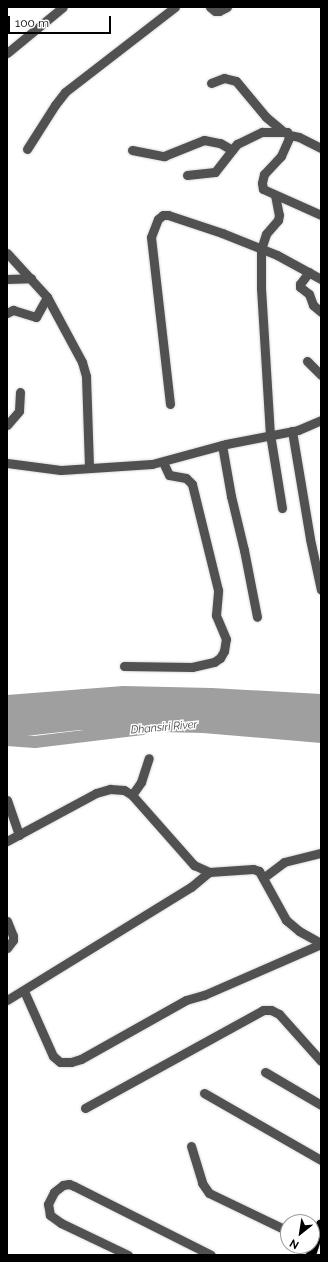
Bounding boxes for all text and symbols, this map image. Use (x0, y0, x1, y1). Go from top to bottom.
scale bar (10, 8, 113, 34)
text: 100 m (15, 16, 49, 30)
water label: Dhansiri River (130, 719, 198, 737)
north arrow (280, 1214, 320, 1254)
text: N (287, 1236, 301, 1252)

